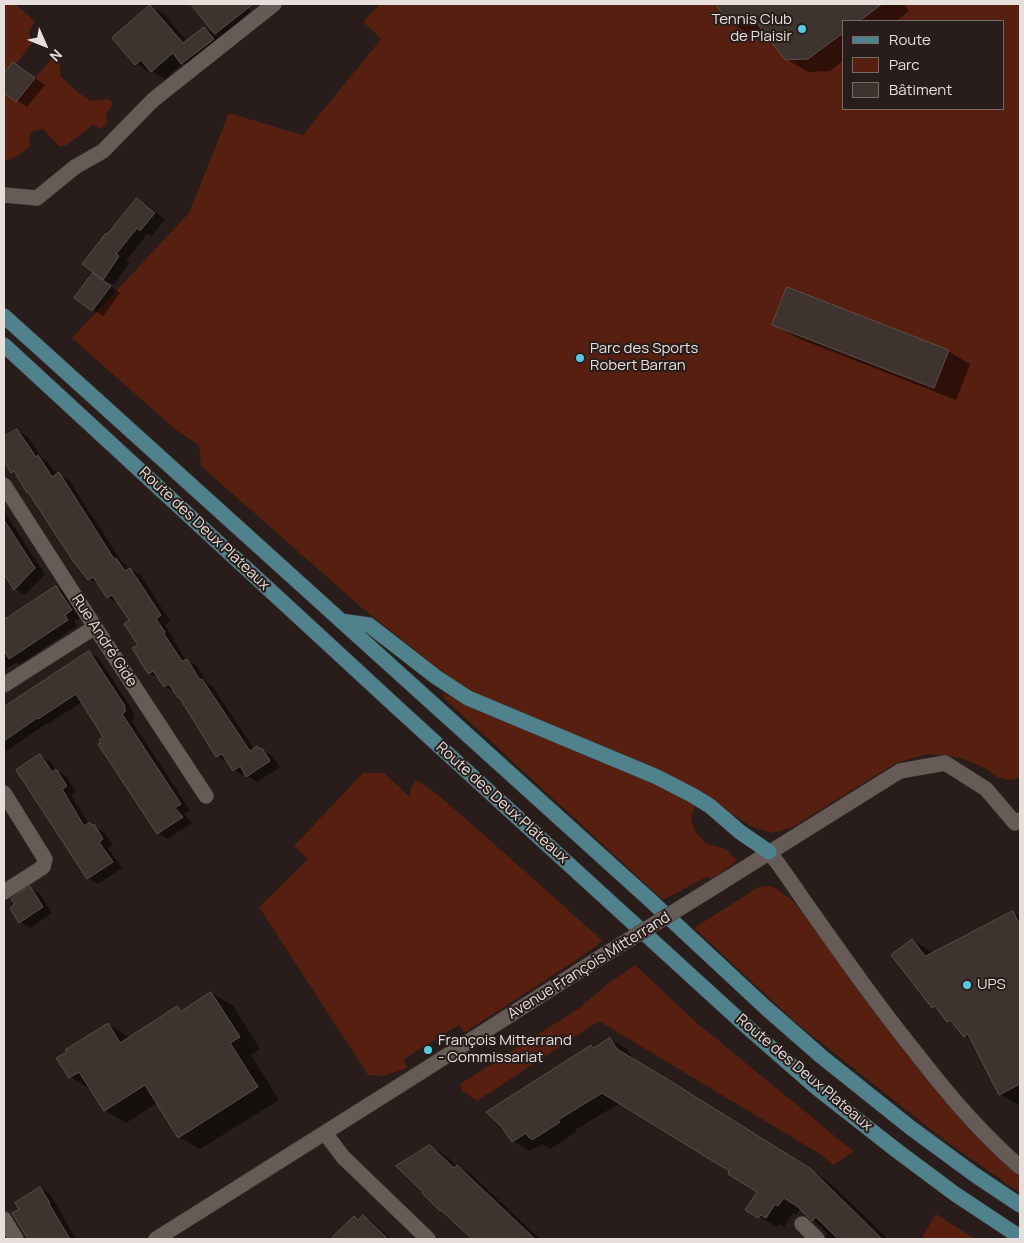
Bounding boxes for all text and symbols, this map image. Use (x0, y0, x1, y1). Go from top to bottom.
place label: Tennis Club de Plaisir (711, 11, 792, 46)
north arrow (20, 20, 70, 70)
legend (842, 20, 1004, 110)
marker: Tennis Club de Plaisir (796, 23, 808, 35)
text: Route (889, 29, 931, 50)
text: N (46, 46, 66, 66)
text: Parc (889, 54, 920, 75)
text: Bâtiment (889, 79, 952, 100)
place label: Parc des Sports Robert Barran (590, 340, 698, 375)
marker: Parc des Sports Robert Barran (574, 352, 586, 364)
street label: Route des Deux Plateaux (135, 464, 273, 594)
street label: Rue André Gide (68, 592, 140, 690)
street label: Route des Deux Plateaux (432, 739, 572, 867)
street label: Avenue François Mitterrand (504, 909, 674, 1023)
place label: UPS (977, 976, 1006, 994)
marker: UPS (961, 979, 973, 991)
street label: Route des Deux Plateaux (732, 1011, 876, 1135)
place label: François Mitterrand - Commissariat (438, 1032, 572, 1067)
marker: François Mitterrand - Commissariat (422, 1044, 434, 1056)

